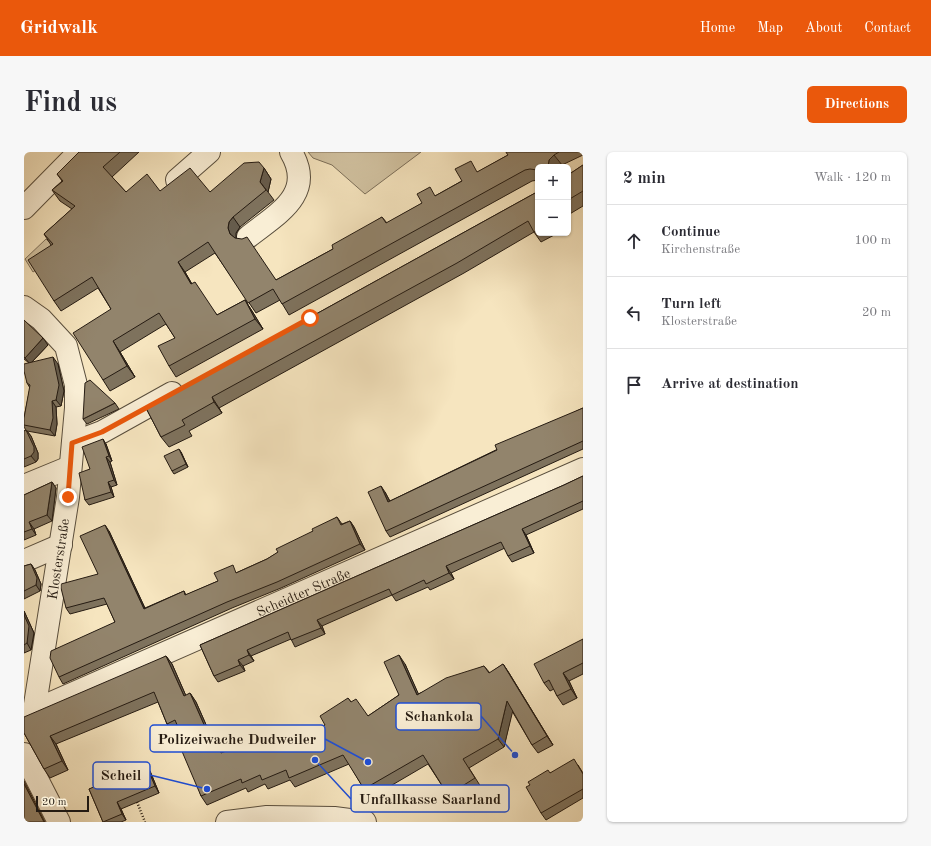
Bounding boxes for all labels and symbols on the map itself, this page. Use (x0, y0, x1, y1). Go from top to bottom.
route start (301, 309, 319, 327)
route end (59, 488, 77, 506)
street label: Klosterstraße (46, 518, 72, 601)
street label: Scheidter Straße (254, 566, 353, 620)
callout: Schankola (396, 703, 481, 730)
text: Schankola (405, 710, 474, 725)
callout: Polizeiwache Dudweiler (150, 725, 325, 752)
text: Polizeiwache Dudweiler (158, 733, 317, 748)
callout: Scheil (93, 762, 150, 789)
text: Scheil (101, 769, 142, 784)
callout: Unfallkasse Saarland (351, 785, 509, 812)
text: Unfallkasse Saarland (359, 793, 501, 808)
scale bar (36, 794, 89, 813)

